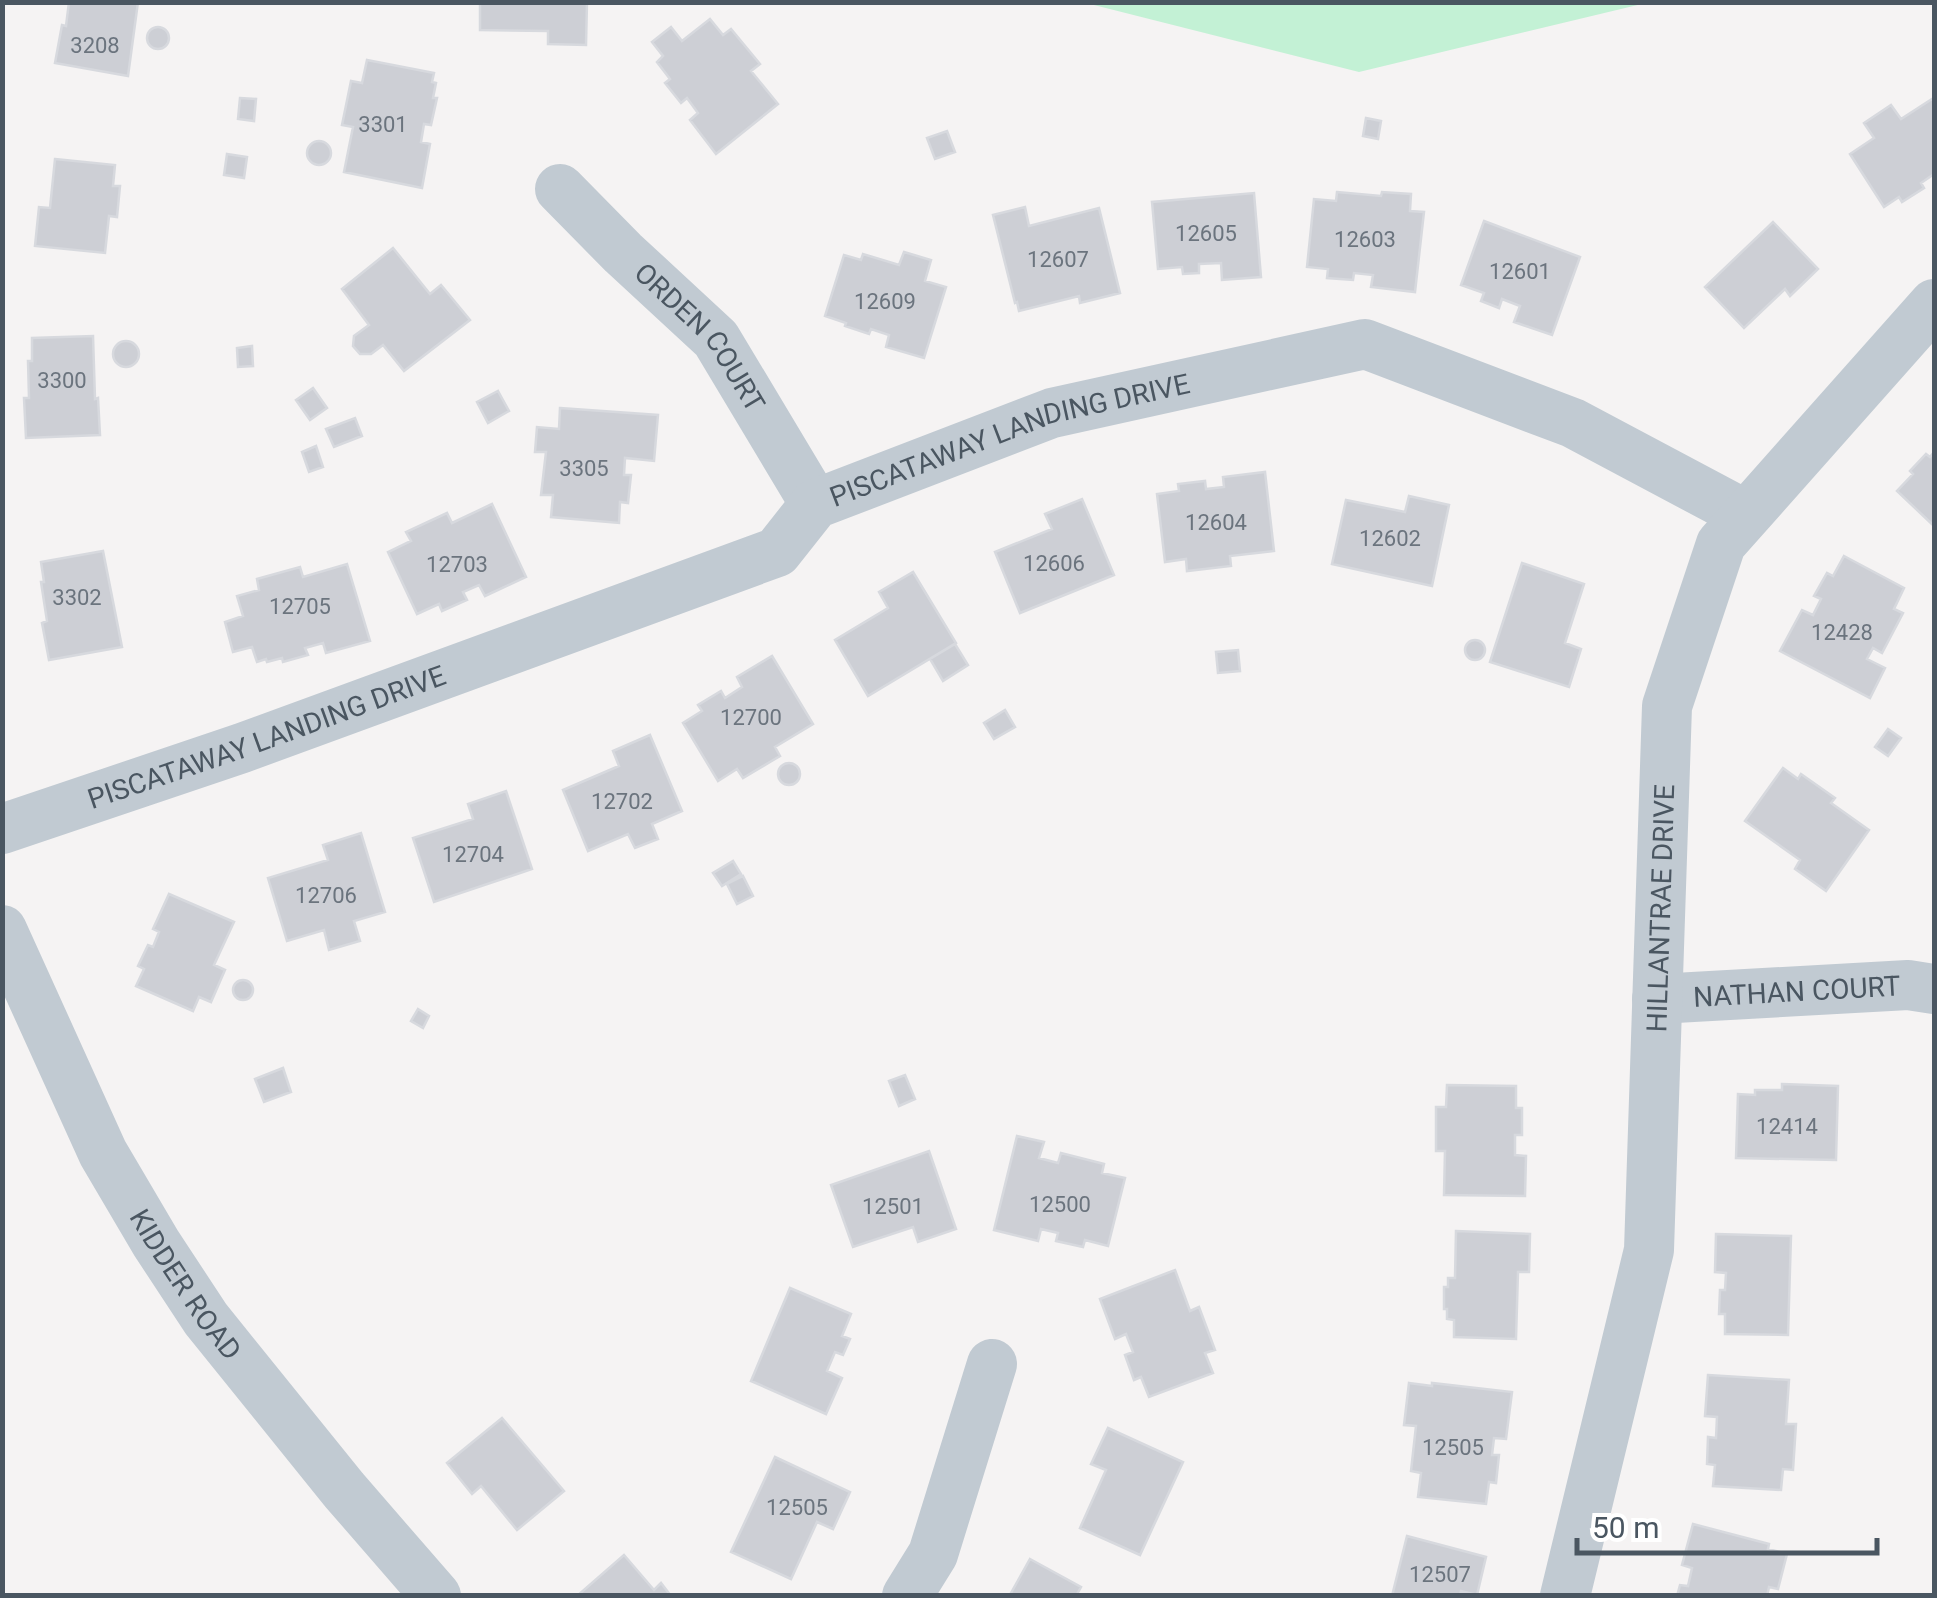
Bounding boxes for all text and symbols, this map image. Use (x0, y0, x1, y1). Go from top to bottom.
house number: 3208 (70, 33, 120, 58)
house number: 3301 (358, 112, 408, 137)
house number: 12605 (1175, 221, 1237, 246)
house number: 12603 (1334, 227, 1396, 252)
house number: 12607 (1027, 247, 1089, 272)
street label: ORDEN COURT (628, 256, 772, 418)
house number: 12601 (1489, 259, 1551, 284)
house number: 12609 (854, 289, 916, 314)
street label: PISCATAWAY LANDING DRIVE (825, 367, 1193, 514)
house number: 3300 (37, 368, 87, 393)
house number: 3305 (559, 456, 609, 481)
house number: 12604 (1185, 510, 1247, 535)
house number: 12602 (1359, 526, 1421, 551)
house number: 12606 (1023, 551, 1085, 576)
house number: 12703 (426, 552, 488, 577)
house number: 3302 (52, 585, 102, 610)
house number: 12705 (269, 594, 331, 619)
house number: 12428 (1811, 620, 1873, 645)
street label: PISCATAWAY LANDING DRIVE (83, 659, 450, 816)
house number: 12700 (720, 705, 782, 730)
street label: HILLANTRAE DRIVE (1640, 784, 1681, 1033)
house number: 12702 (591, 789, 653, 814)
house number: 12704 (442, 842, 504, 867)
house number: 12706 (295, 883, 357, 908)
street label: NATHAN COURT (1692, 969, 1902, 1014)
house number: 12414 (1756, 1114, 1818, 1139)
house number: 12500 (1029, 1192, 1091, 1217)
house number: 12501 (862, 1194, 924, 1219)
street label: KIDDER ROAD (123, 1203, 248, 1366)
house number: 12505 (1422, 1435, 1484, 1460)
scale bar (1577, 1493, 1877, 1555)
house number: 12505 (766, 1495, 828, 1520)
text: 50 m (1592, 1510, 1659, 1545)
house number: 12507 (1409, 1562, 1471, 1587)

